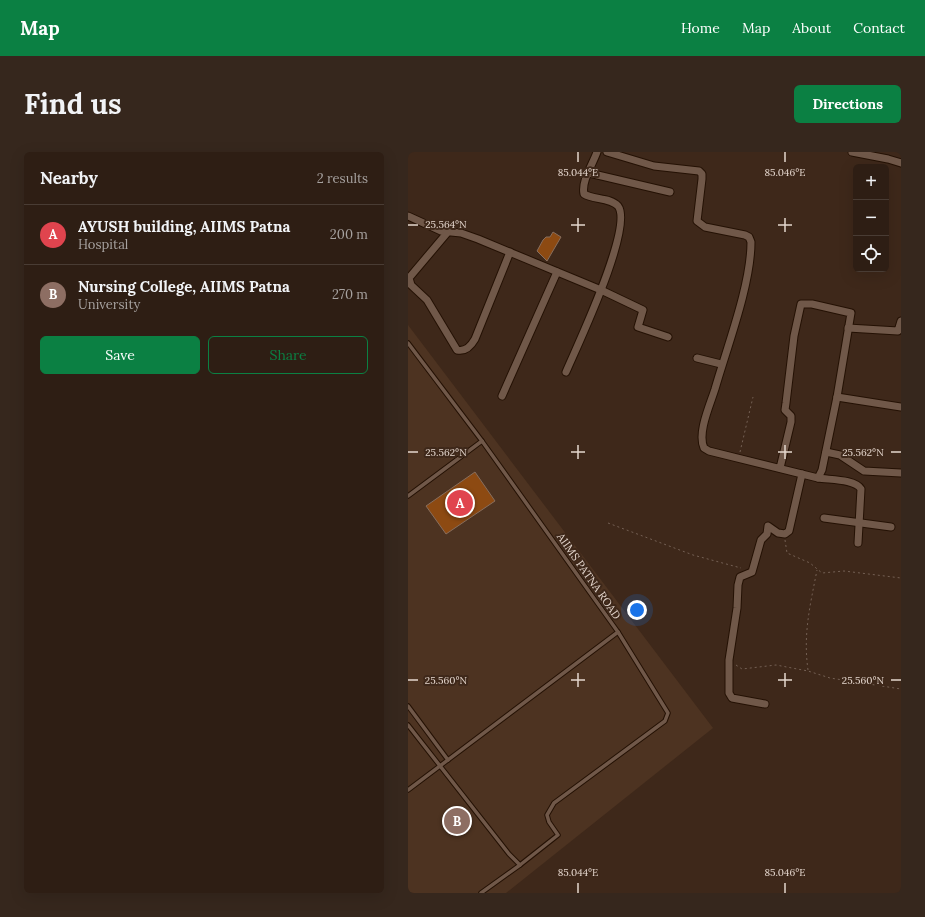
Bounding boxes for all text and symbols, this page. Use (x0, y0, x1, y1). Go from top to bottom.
text: Map (20, 16, 60, 40)
text: Home (681, 19, 720, 37)
text: Map (742, 19, 770, 37)
text: About (792, 19, 831, 37)
text: Contact (853, 19, 905, 37)
button: Directions (794, 85, 901, 123)
text: Find us (24, 86, 122, 122)
map controls (853, 164, 889, 272)
button: + (853, 164, 889, 200)
text: 85.044°E (558, 166, 598, 179)
text: 85.046°E (764, 166, 806, 179)
text: Nearby (40, 167, 98, 189)
text: 2 results (317, 170, 368, 187)
button: − (853, 200, 889, 236)
text: AYUSH building, AIIMS Patna (78, 217, 290, 236)
text: 25.564°N (425, 218, 467, 231)
text: A (49, 226, 57, 243)
text: 200 m (330, 226, 368, 243)
text: Hospital (78, 236, 128, 253)
button: locate (853, 236, 889, 272)
text: Nursing College, AIIMS Patna (78, 277, 290, 296)
text: B (49, 286, 57, 303)
text: 270 m (332, 286, 368, 303)
text: University (78, 296, 140, 313)
button: Save (40, 336, 200, 374)
button: Share (208, 336, 368, 374)
text: 25.562°N (425, 446, 467, 459)
text: 25.562°N (842, 446, 884, 459)
pin: A (447, 488, 473, 518)
street label: AIIMS PATNA ROAD (553, 529, 624, 622)
your location (627, 600, 647, 620)
text: 25.560°N (425, 674, 468, 687)
text: 25.560°N (842, 674, 885, 687)
pin: B (444, 806, 470, 836)
text: 85.044°E (558, 866, 598, 879)
text: 85.046°E (764, 866, 806, 879)

